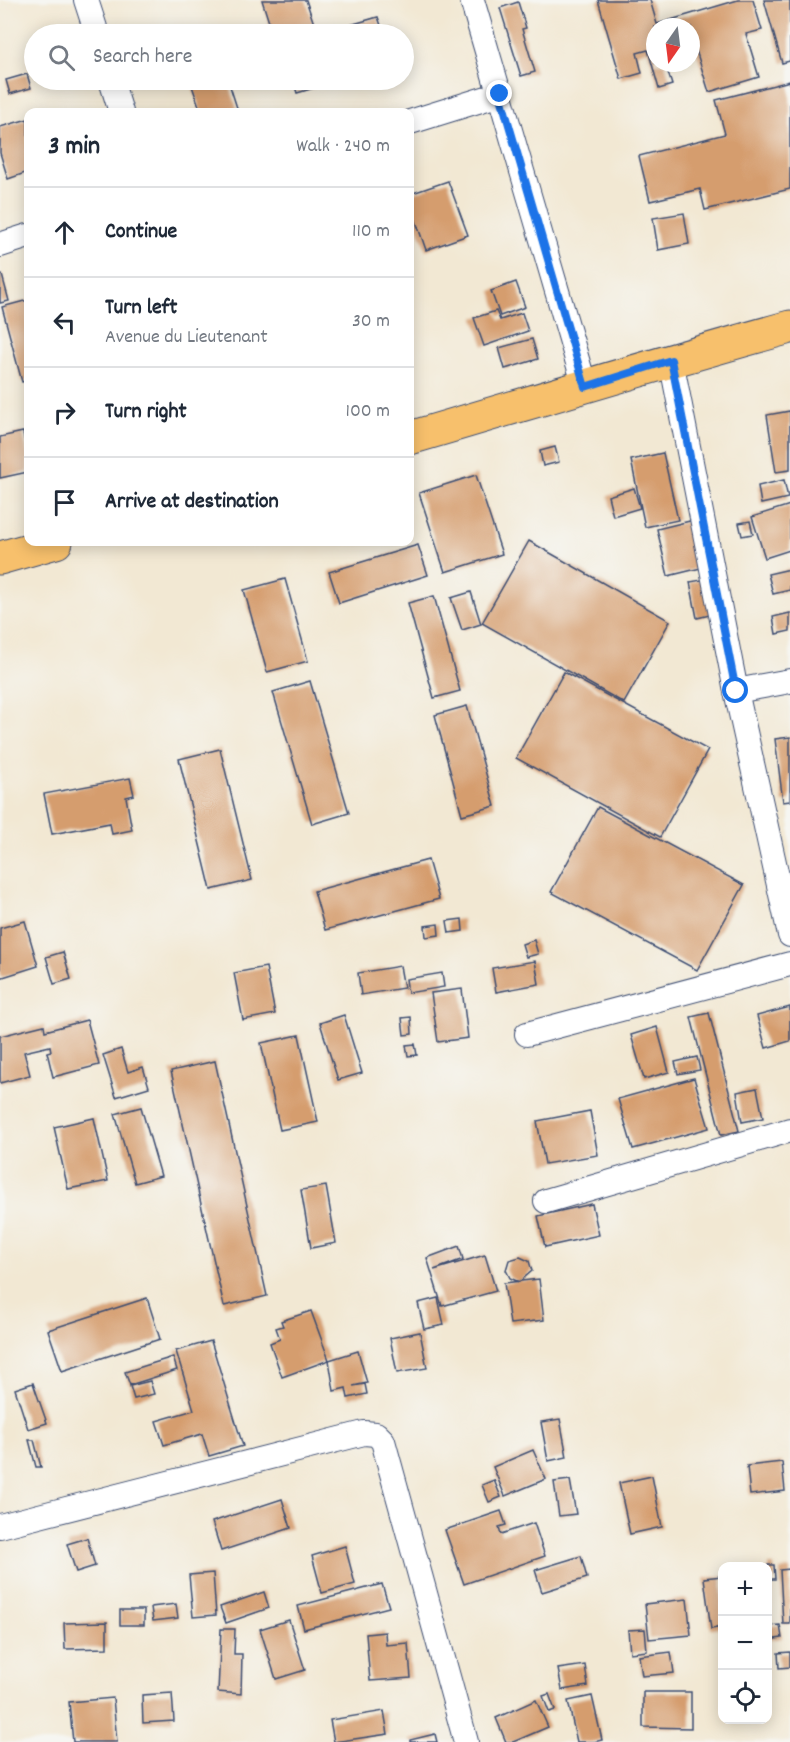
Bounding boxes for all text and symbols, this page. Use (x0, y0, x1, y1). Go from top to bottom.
north arrow (646, 18, 700, 72)
search box (24, 24, 414, 90)
icon: search (45, 41, 78, 74)
text: Search here (93, 42, 192, 73)
route end (486, 80, 512, 106)
text: 3 min (48, 129, 100, 166)
text: Walk · 240 m (296, 133, 390, 161)
icon: ahead (48, 216, 81, 249)
text: Continue (105, 217, 177, 248)
text: 110 m (352, 218, 390, 246)
text: Turn left (105, 293, 177, 324)
icon: left (48, 306, 81, 339)
text: 30 m (352, 308, 390, 336)
text: Avenue du Lieutenant (105, 324, 268, 352)
icon: right (48, 396, 81, 429)
text: Turn right (105, 397, 187, 428)
text: 100 m (346, 398, 390, 426)
icon: arrive (48, 486, 81, 519)
text: Arrive at destination (105, 487, 279, 518)
route start (722, 677, 748, 703)
map controls (718, 1562, 772, 1724)
button: + (718, 1562, 772, 1616)
button: − (718, 1616, 772, 1670)
button: locate (718, 1670, 772, 1724)

